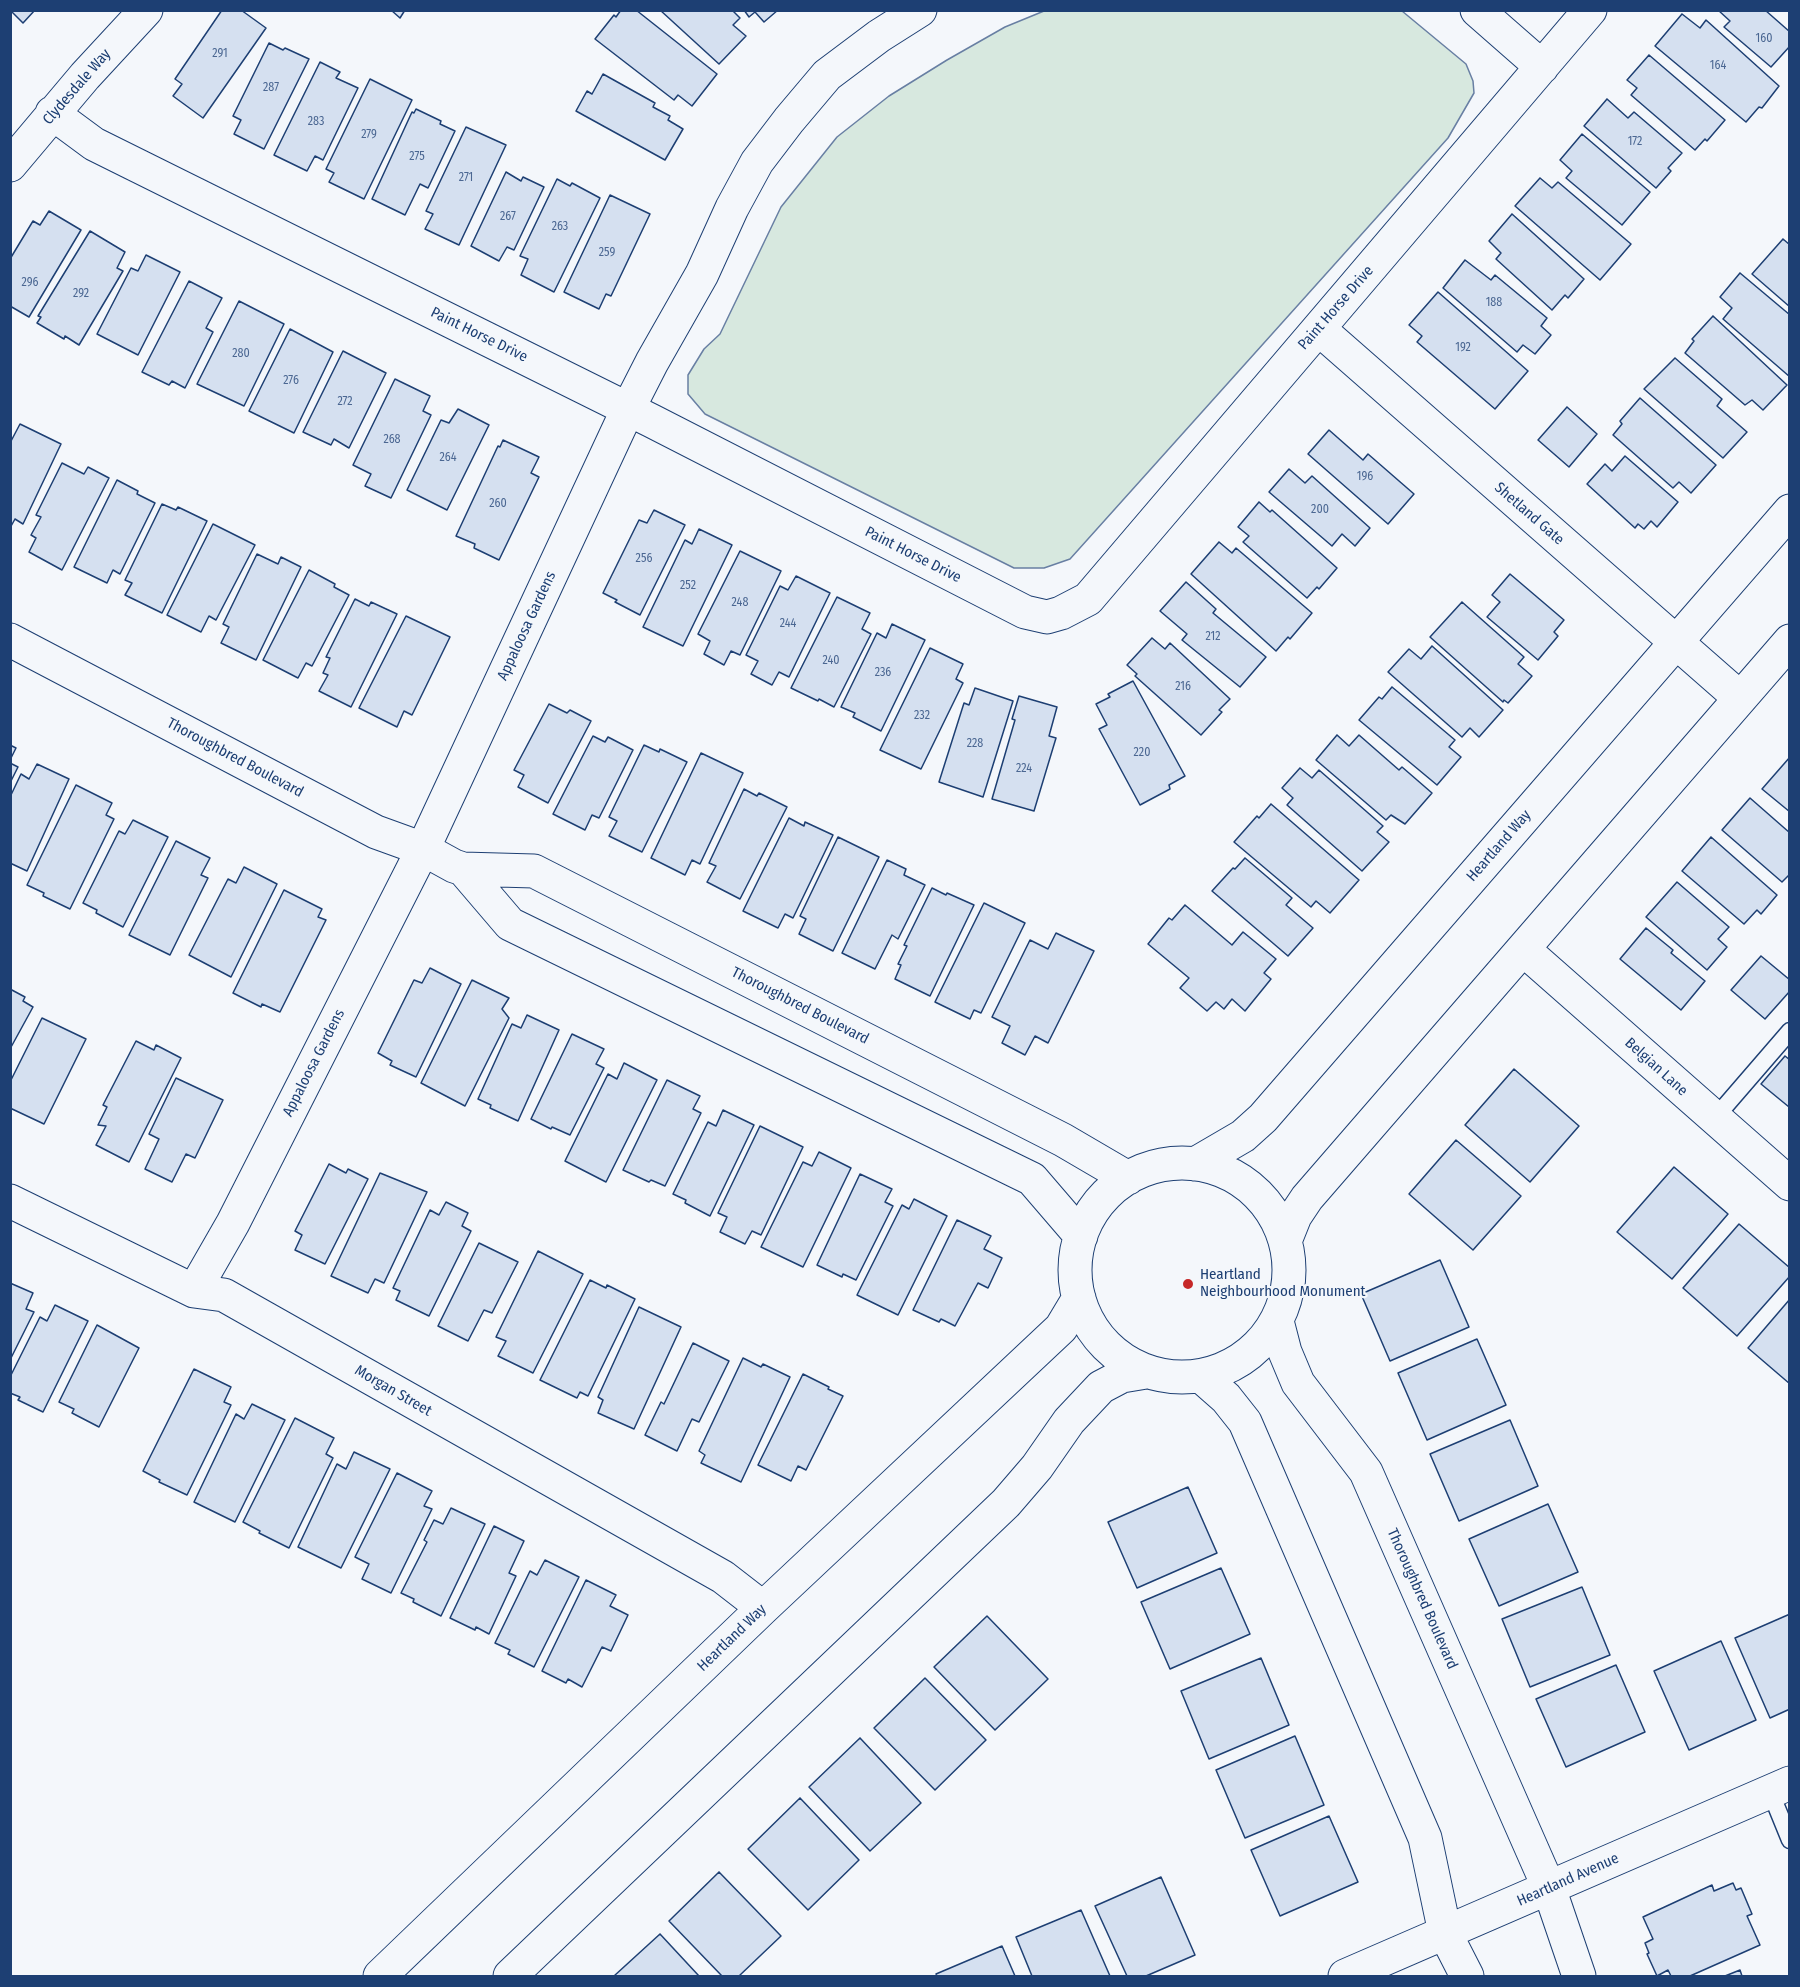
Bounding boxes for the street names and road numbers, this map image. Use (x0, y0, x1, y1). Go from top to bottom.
street label: Clydesdale Way (39, 45, 115, 129)
street label: Paint Horse Drive (1295, 262, 1377, 354)
street label: Paint Horse Drive (428, 304, 530, 366)
street label: Shetland Gate (1491, 479, 1567, 549)
street label: Paint Horse Drive (862, 523, 964, 587)
street label: Appaloosa Gardens (494, 569, 560, 683)
street label: Thoroughbred Boulevard (164, 714, 306, 802)
street label: Heartland Way (1463, 807, 1535, 885)
street label: Thoroughbred Boulevard (728, 964, 872, 1048)
street label: Appaloosa Gardens (279, 1006, 349, 1120)
street label: Belgian Lane (1621, 1034, 1691, 1100)
street label: Morgan Street (351, 1362, 435, 1420)
street label: Thoroughbred Boulevard (1383, 1526, 1461, 1672)
street label: Heartland Way (694, 1601, 770, 1675)
street label: Heartland Avenue (1514, 1850, 1622, 1910)

